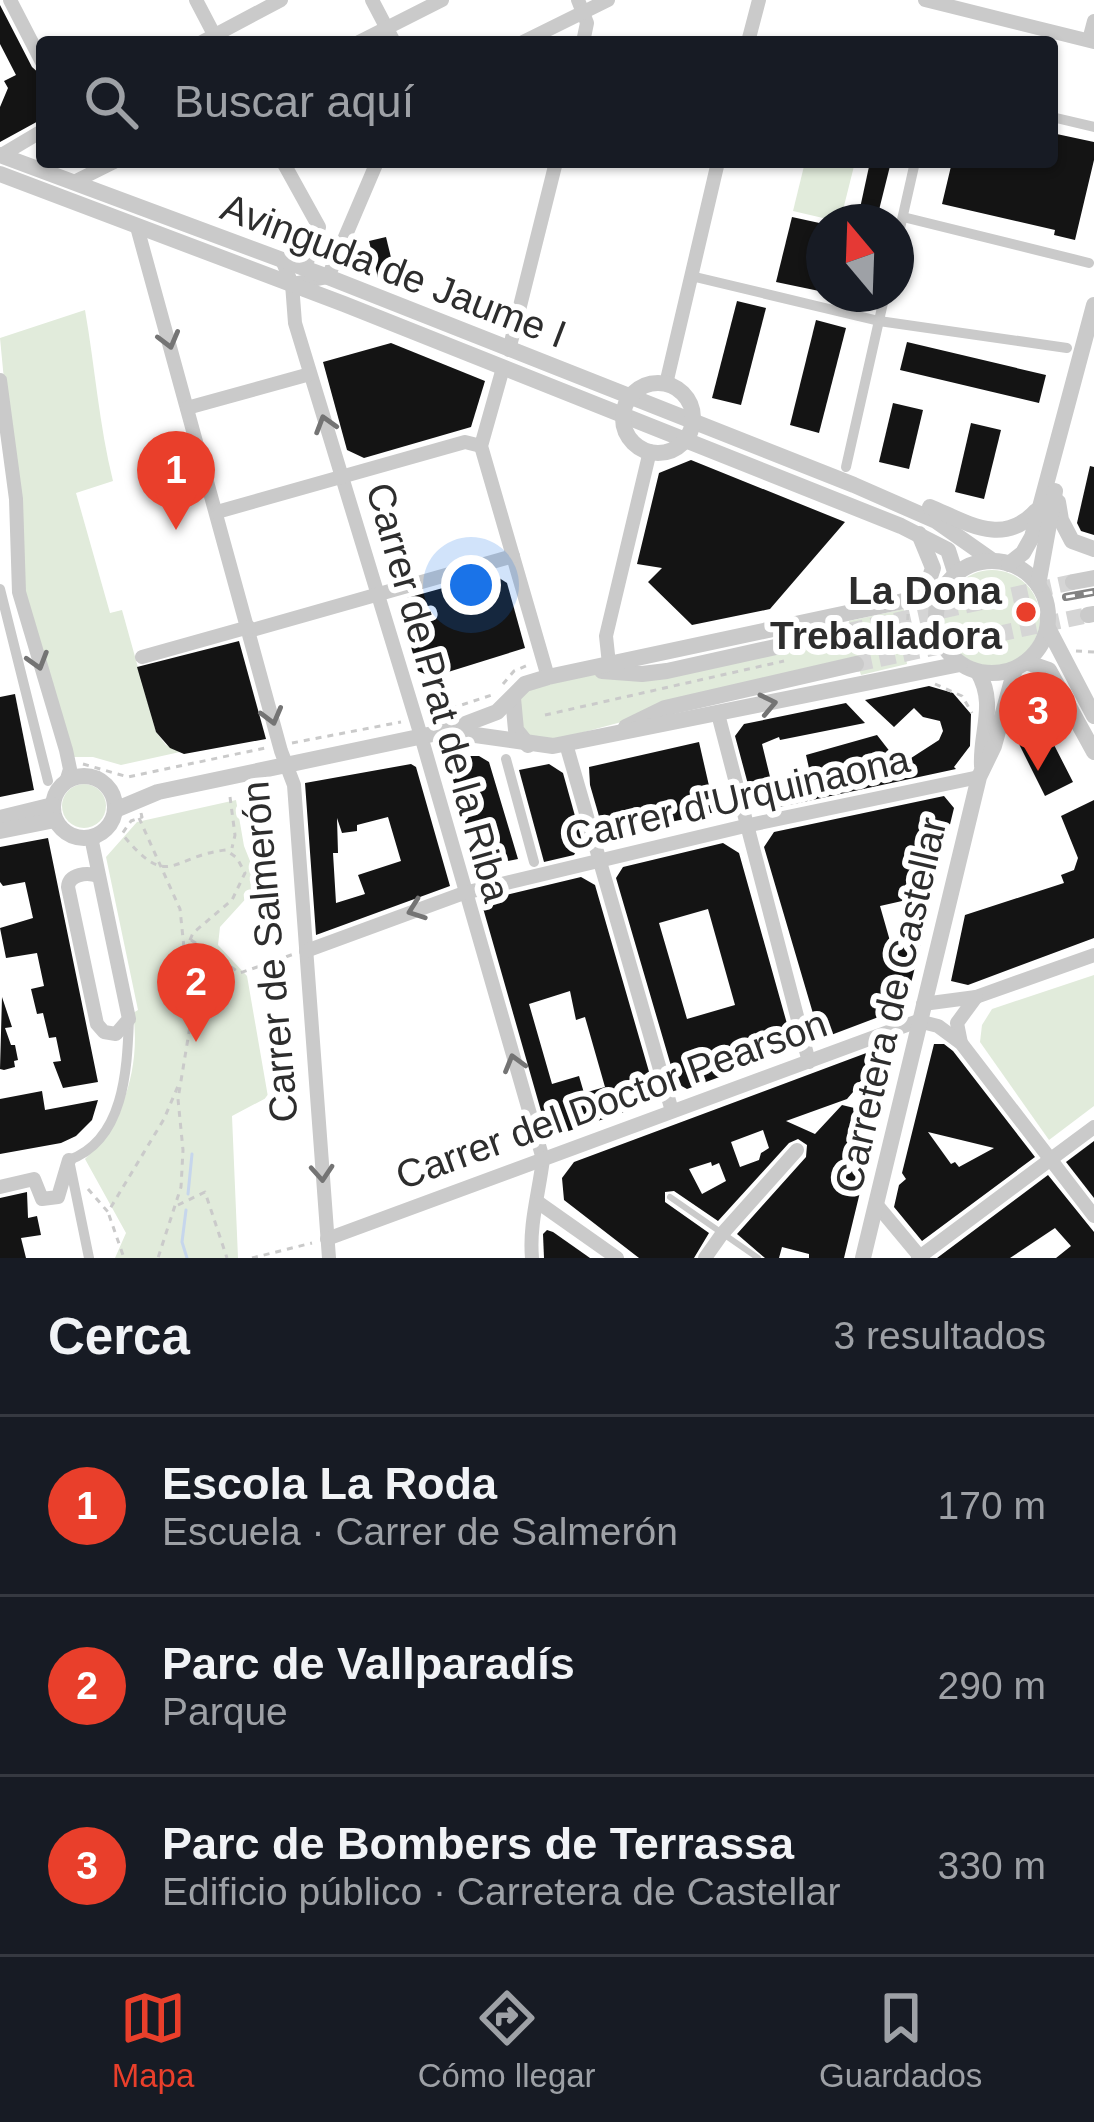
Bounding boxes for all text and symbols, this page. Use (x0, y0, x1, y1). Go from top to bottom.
search box (36, 36, 1058, 168)
icon: search (78, 69, 144, 135)
text: Buscar aquí (174, 76, 414, 127)
street label: Avinguda de Jaume I (215, 185, 572, 356)
north arrow (806, 204, 914, 312)
one-way arrow (154, 329, 179, 349)
one-way arrow (315, 414, 340, 435)
pin: 1 (137, 431, 215, 530)
street label: Carrer de Prat de la Riba (358, 478, 519, 907)
your location (441, 555, 501, 615)
place label: La Dona Treballadora (770, 569, 1002, 657)
marker: La Dona Treballadora (1013, 599, 1039, 625)
one-way arrow (23, 650, 48, 671)
pin: 3 (999, 672, 1077, 771)
one-way arrow (758, 692, 778, 718)
one-way arrow (258, 705, 283, 725)
street label: Carrer d'Urquinaona (561, 737, 914, 858)
street label: Carrer de Salmerón (233, 779, 306, 1124)
street label: Carretera de Castellar (826, 813, 955, 1197)
one-way arrow (406, 896, 427, 920)
pin: 2 (157, 943, 235, 1042)
street label: Carrer del Doctor Pearson (390, 1001, 832, 1198)
one-way arrow (503, 1053, 528, 1074)
one-way arrow (309, 1164, 335, 1183)
text: Cerca (48, 1308, 190, 1365)
text: 3 resultados (834, 1314, 1046, 1357)
text: Escola La Roda (162, 1458, 497, 1509)
text: 1 (76, 1484, 98, 1527)
text: 170 m (938, 1484, 1046, 1527)
text: Escuela · Carrer de Salmerón (162, 1510, 678, 1553)
text: Parc de Vallparadís (162, 1638, 575, 1689)
text: 2 (76, 1664, 98, 1707)
text: 290 m (938, 1664, 1046, 1707)
text: Parque (162, 1690, 288, 1733)
text: Parc de Bombers de Terrassa (162, 1818, 794, 1869)
text: 3 (76, 1844, 98, 1887)
text: 330 m (938, 1844, 1046, 1887)
text: Edificio público · Carretera de Castellar (162, 1870, 840, 1913)
tab: Mapa (112, 1985, 194, 2095)
tab: Cómo llegar (418, 1985, 596, 2095)
tab: Guardados (819, 1985, 982, 2095)

